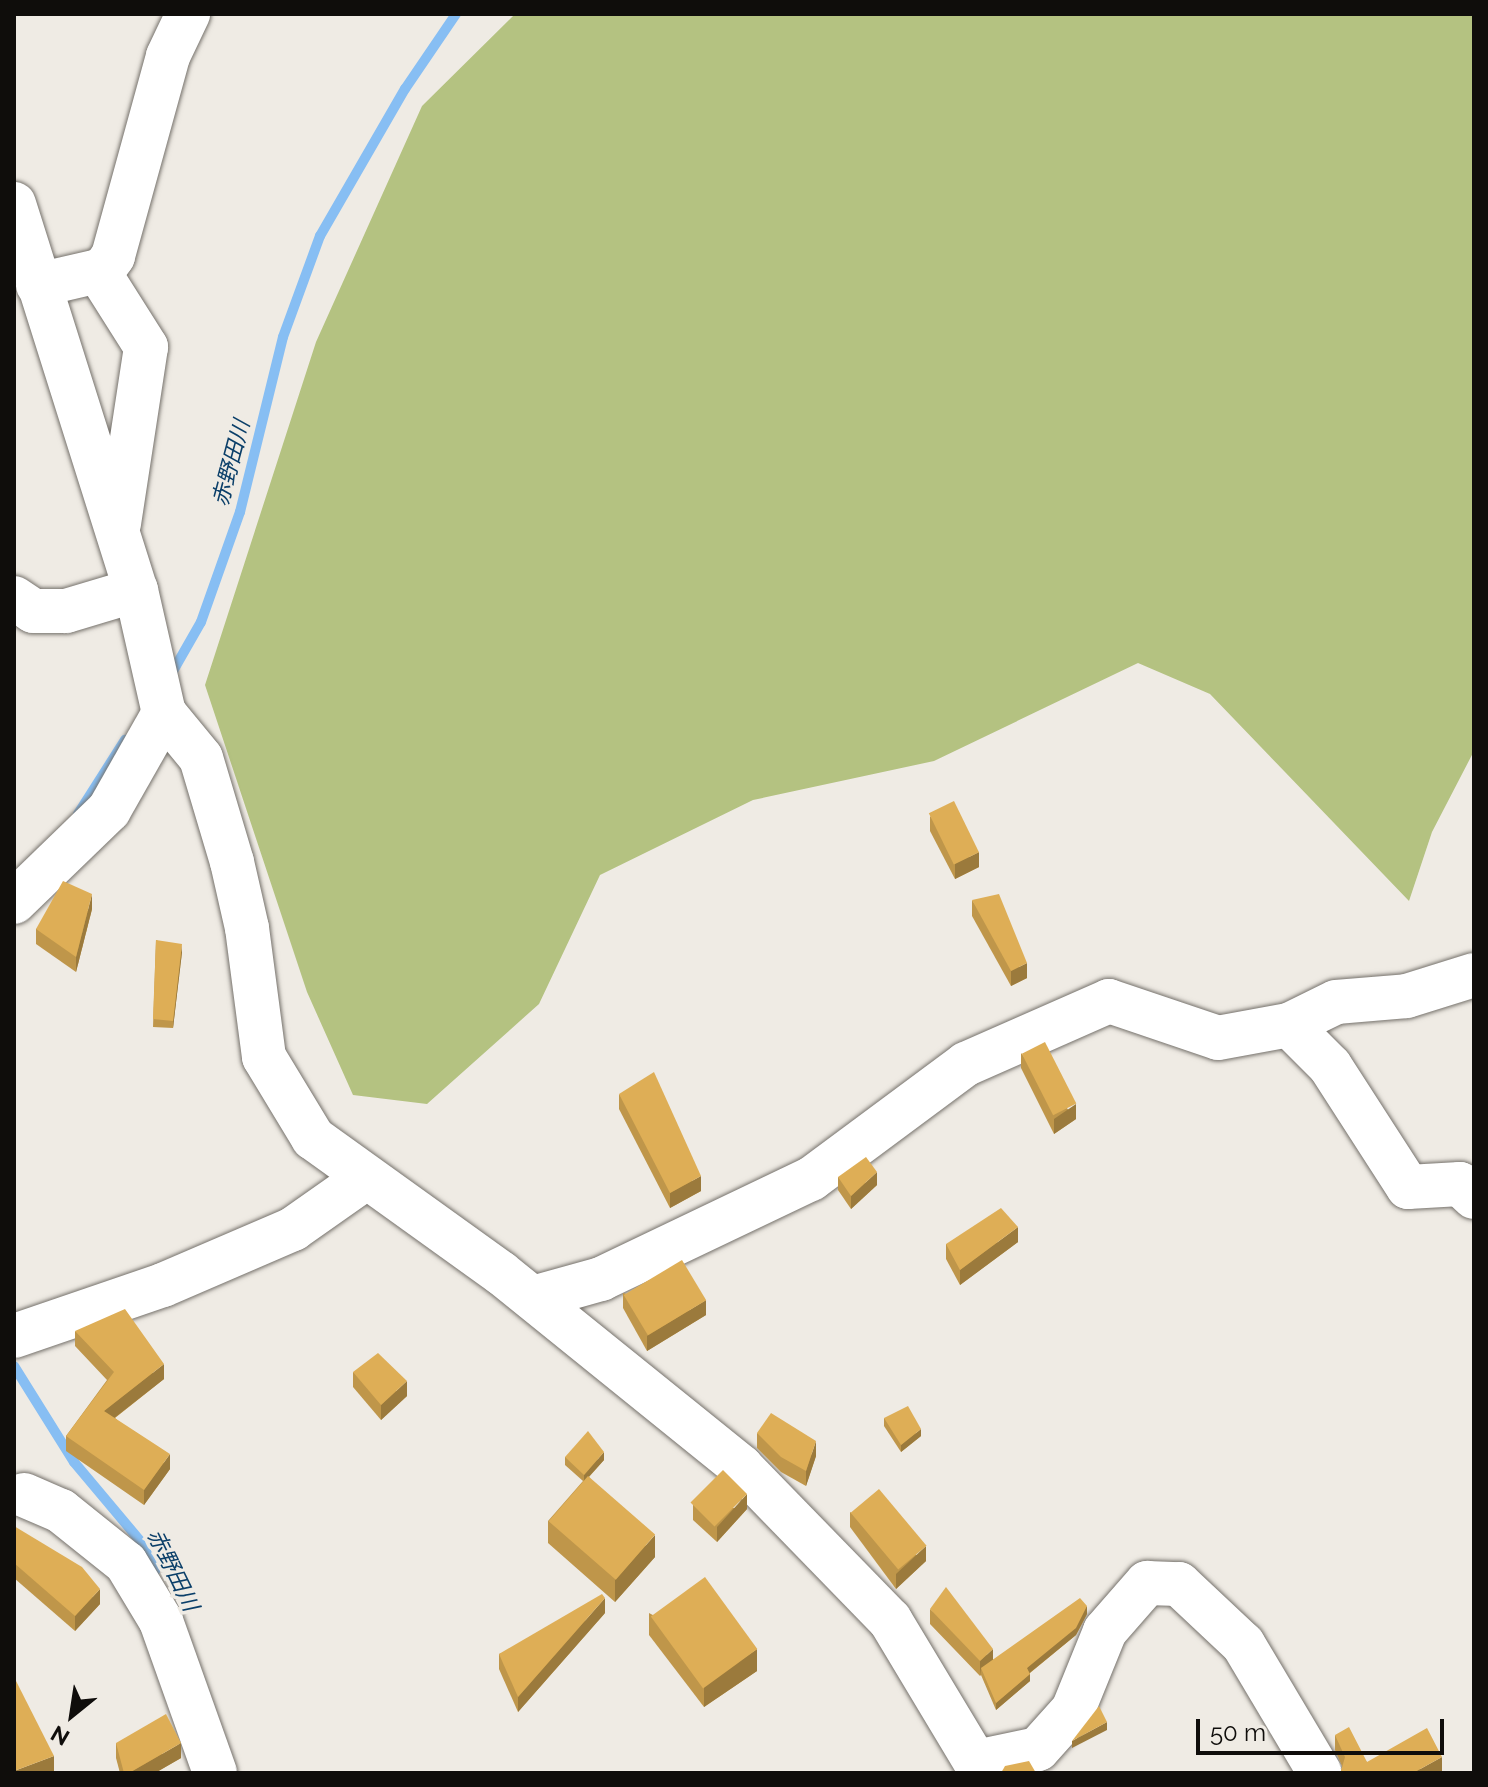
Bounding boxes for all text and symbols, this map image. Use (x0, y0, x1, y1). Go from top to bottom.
water label: 赤野田川 (207, 417, 255, 509)
water label: 赤野田川 (142, 1525, 204, 1615)
north arrow (32, 1675, 112, 1755)
scale bar (1200, 1703, 1448, 1753)
text: 50 m (1210, 1718, 1266, 1747)
text: N (46, 1720, 74, 1751)

